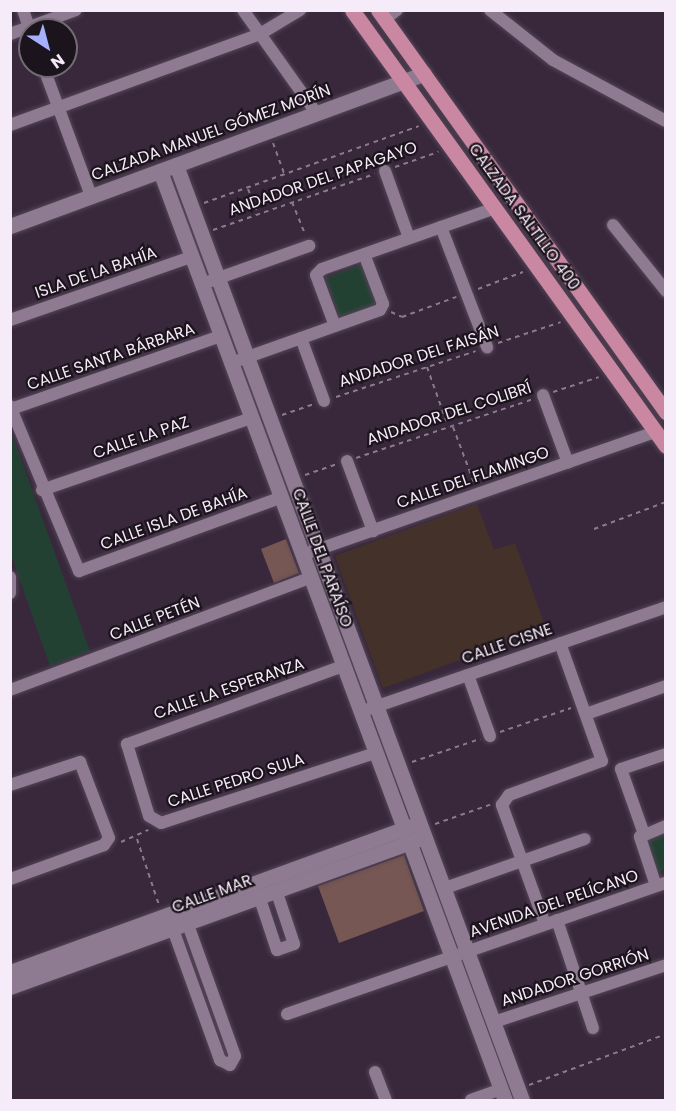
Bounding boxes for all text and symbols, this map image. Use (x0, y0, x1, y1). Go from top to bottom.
north arrow (18, 18, 78, 78)
text: N (46, 49, 69, 74)
street label: CALZADA MANUEL GÓMEZ MORÍN (89, 81, 333, 185)
street label: ANDADOR DEL PAPAGAYO (226, 138, 420, 220)
street label: CALZADA SALTILLO 400 (464, 140, 584, 294)
street label: ISLA DE LA BAHÍA (33, 243, 159, 303)
street label: CALLE SANTA BÁRBARA (25, 319, 197, 395)
street label: ANDADOR DEL FAISÁN (337, 322, 501, 392)
street label: ANDADOR DEL COLIBRÍ (364, 378, 534, 450)
street label: CALLE LA PAZ (91, 413, 191, 463)
street label: CALLE DEL FLAMINGO (394, 443, 552, 513)
street label: CALLE ISLA DE BAHÍA (98, 483, 250, 555)
street label: CALLE DEL PARAÍSO (288, 486, 356, 630)
street label: CALLE PETÉN (107, 593, 203, 645)
street label: CALLE CISNE (459, 620, 555, 668)
street label: CALLE LA ESPERANZA (151, 654, 307, 724)
street label: CALLE PEDRO SULA (165, 750, 307, 812)
street label: AVENIDA DEL PELÍCANO (467, 866, 641, 942)
street label: CALLE MAR (169, 871, 255, 917)
street label: ANDADOR GORRIÓN (499, 945, 651, 1011)

